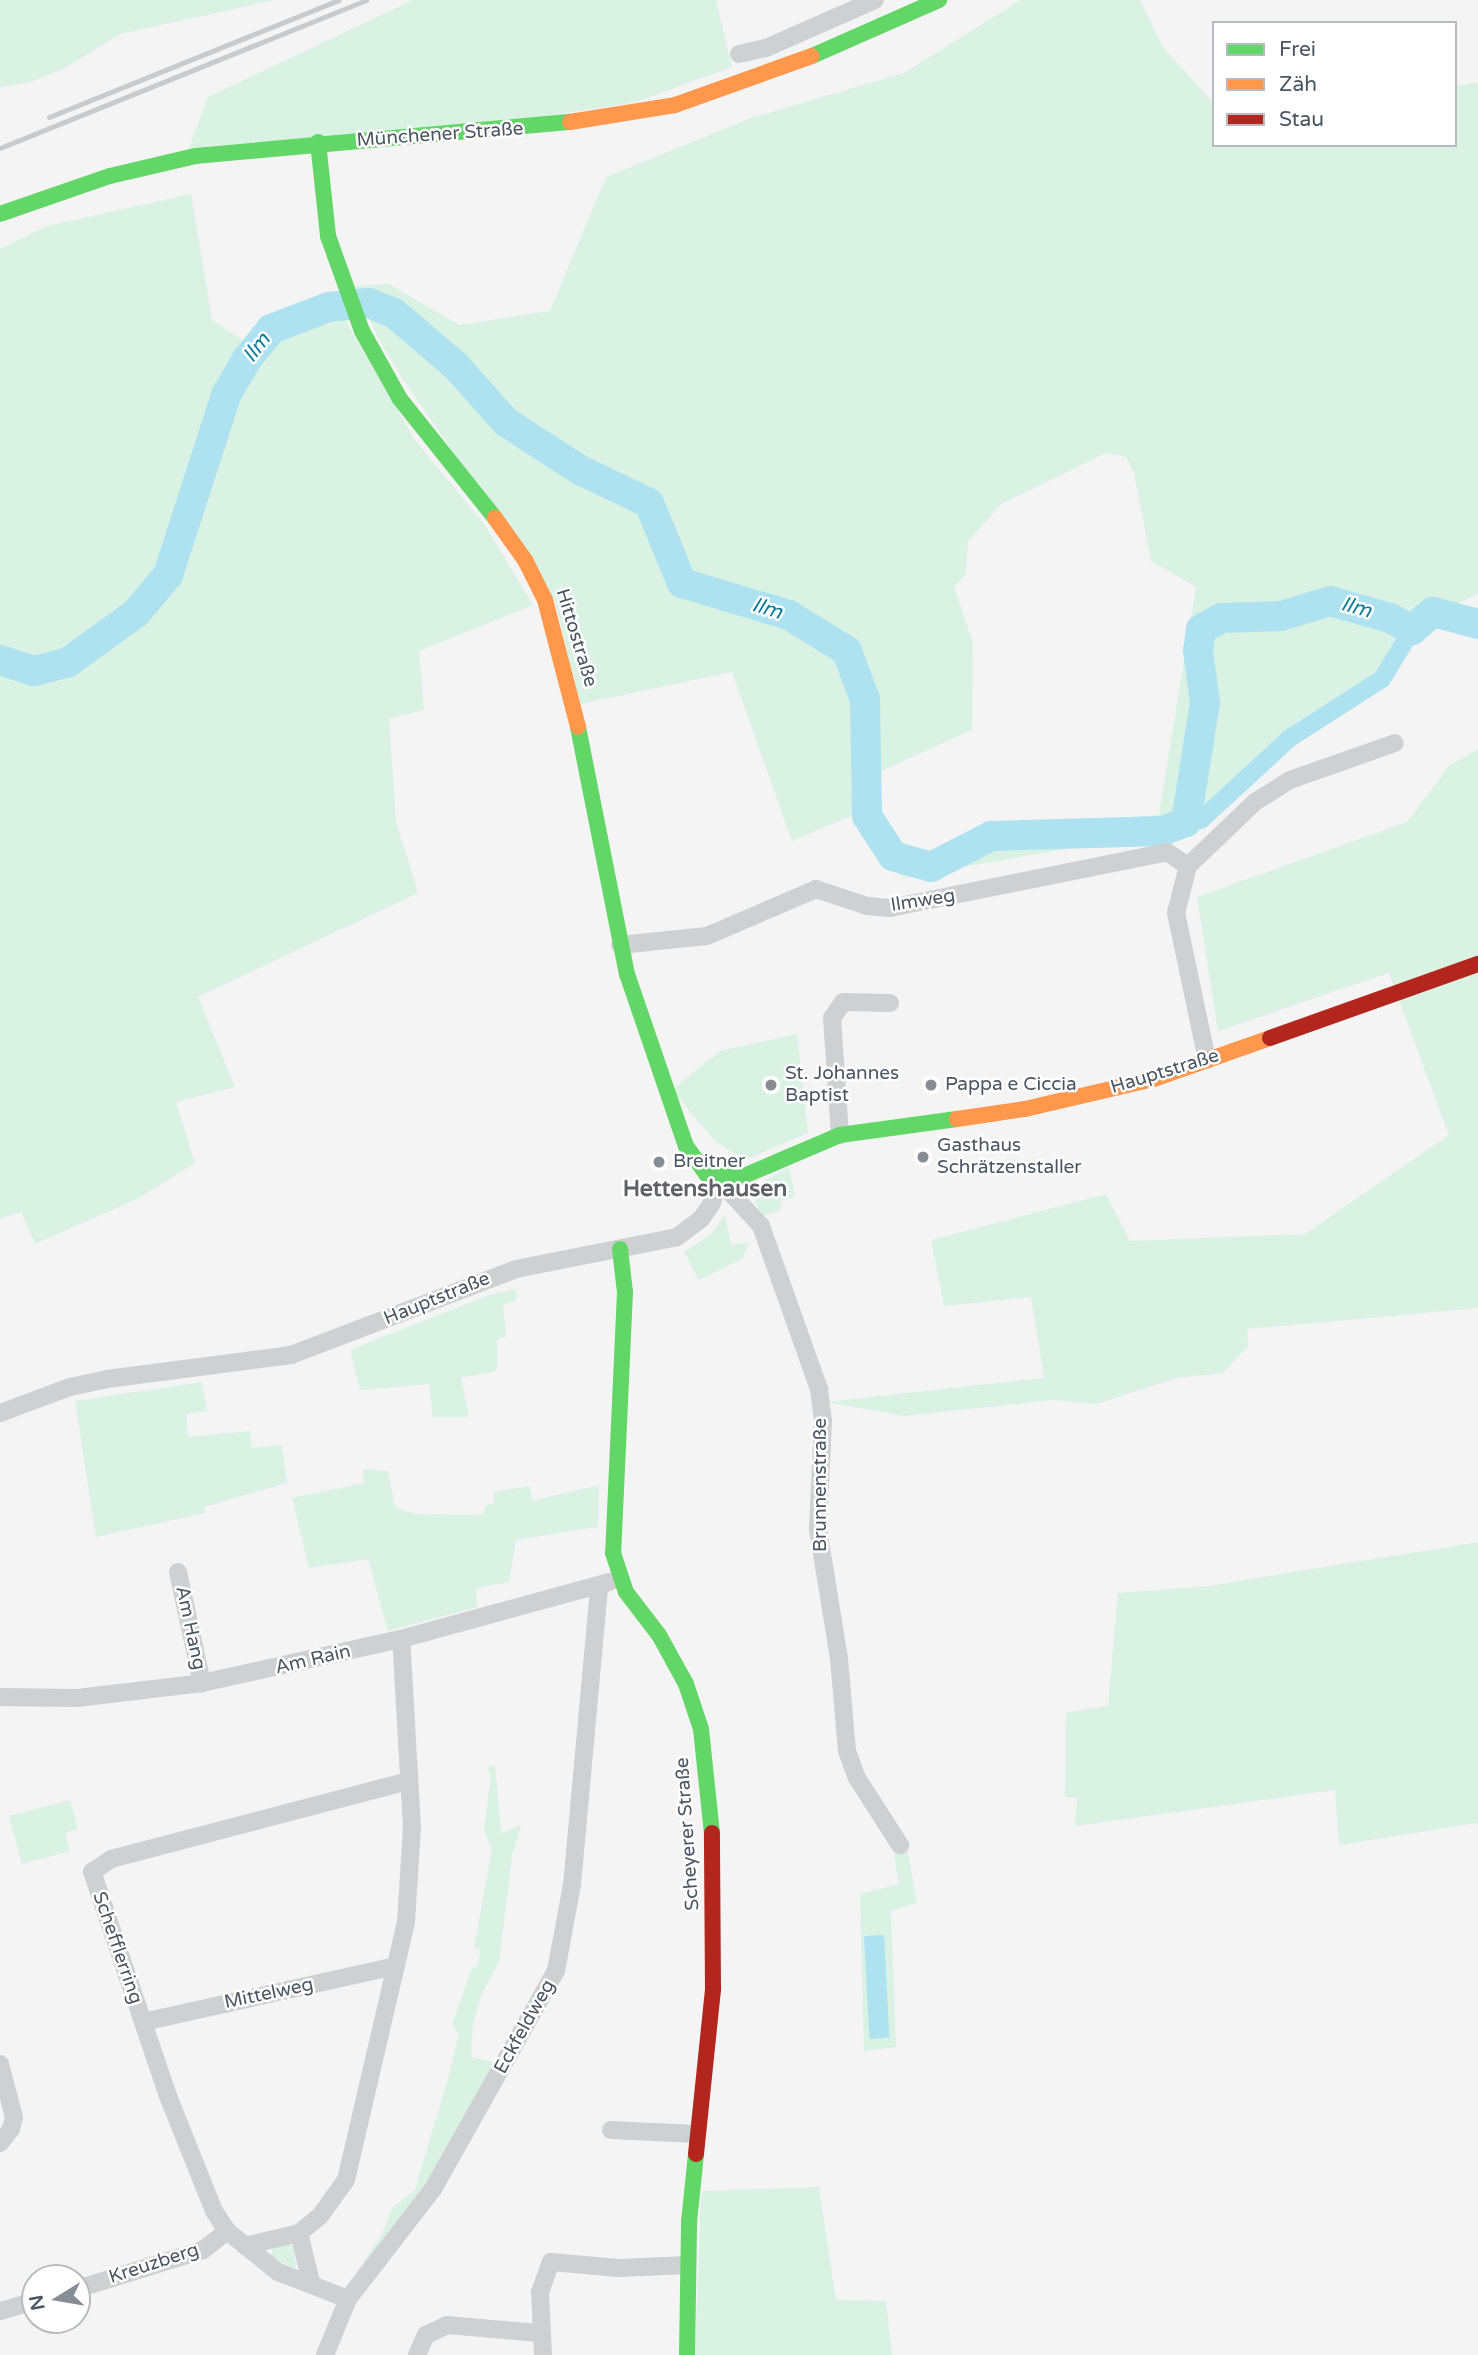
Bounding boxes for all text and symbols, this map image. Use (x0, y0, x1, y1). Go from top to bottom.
legend (1212, 21, 1457, 147)
text: Frei (1279, 37, 1316, 62)
text: Zäh (1279, 72, 1317, 97)
text: Stau (1279, 107, 1324, 132)
street label: Münchener Straße (356, 118, 524, 152)
water label: Ilm (238, 328, 276, 368)
street label: Hittostraße (550, 586, 602, 690)
water label: Ilm (1338, 592, 1374, 624)
water label: Ilm (749, 593, 785, 625)
street label: Ilmweg (889, 885, 957, 917)
street label: Hauptstraße (1108, 1045, 1222, 1099)
place label: St. Johannes Baptist (785, 1063, 899, 1107)
place label: Pappa e Ciccia (945, 1074, 1077, 1096)
marker: St. Johannes Baptist (763, 1077, 779, 1093)
marker: Pappa e Ciccia (923, 1077, 939, 1093)
place label: Gasthaus Schrätzenstaller (937, 1135, 1082, 1179)
marker: Gasthaus Schrätzenstaller (915, 1149, 931, 1165)
place label: Breitner (673, 1151, 745, 1173)
marker: Breitner (651, 1154, 667, 1170)
district label: Hettenshausen (623, 1175, 787, 1203)
street label: Hauptstraße (381, 1267, 493, 1331)
street label: Brunnenstraße (810, 1418, 832, 1552)
street label: Am Hang (170, 1584, 210, 1672)
street label: Am Rain (273, 1640, 353, 1680)
street label: Scheyerer Straße (671, 1757, 705, 1911)
street label: Schefflerring (87, 1889, 147, 2007)
street label: Mittelweg (222, 1973, 316, 2015)
street label: Eckfeldweg (490, 1976, 560, 2078)
street label: Kreuzberg (106, 2239, 202, 2289)
north arrow (21, 2264, 91, 2334)
text: N (25, 2293, 50, 2312)

